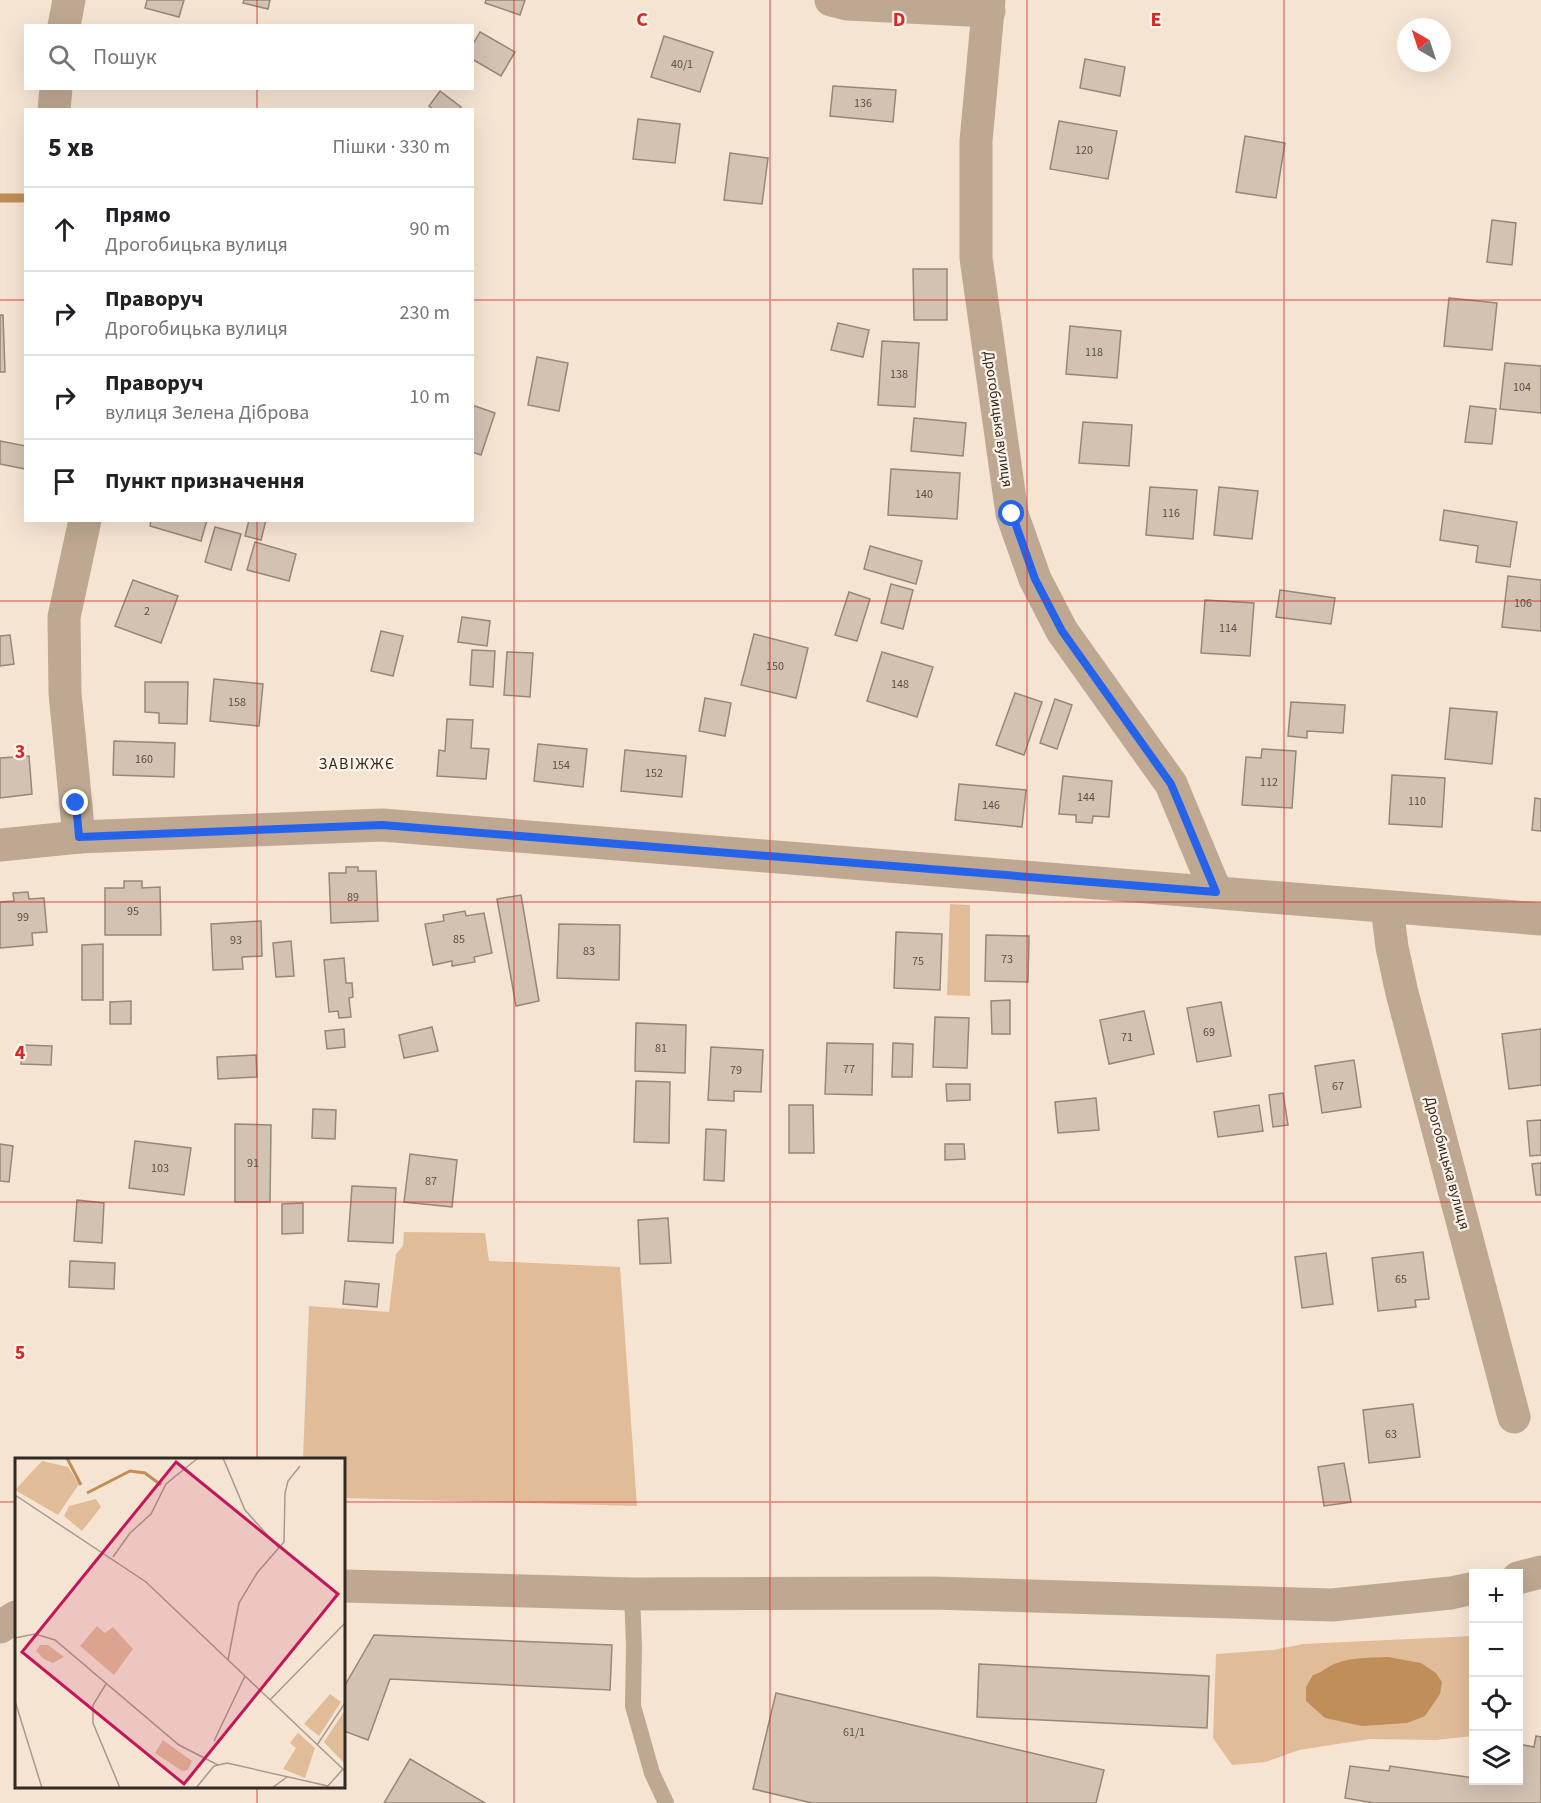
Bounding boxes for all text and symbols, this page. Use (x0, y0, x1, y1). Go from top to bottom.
text: C (636, 6, 648, 34)
text: D (893, 6, 905, 34)
text: E (1151, 6, 1161, 34)
north arrow (1397, 18, 1451, 72)
search box (24, 24, 474, 90)
icon: search (45, 41, 78, 74)
text: Пошук (93, 41, 157, 73)
house number: 40/1 (671, 56, 693, 73)
house number: 136 (854, 95, 872, 112)
text: 5 хв (48, 129, 94, 166)
text: Пішки · 330 m (333, 133, 450, 161)
house number: 120 (1075, 142, 1093, 159)
text: Прямо (105, 199, 171, 231)
icon: ahead (48, 213, 81, 246)
text: 90 m (410, 215, 450, 243)
text: Дрогобицька вулиця (105, 231, 288, 259)
text: Праворуч (105, 283, 203, 315)
icon: right (48, 297, 81, 330)
text: 230 m (400, 299, 450, 327)
text: Дрогобицька вулиця (105, 315, 288, 343)
house number: 118 (1085, 344, 1103, 361)
street label: Дрогобицька вулиця (978, 350, 1018, 488)
house number: 138 (890, 366, 908, 383)
text: Праворуч (105, 367, 203, 399)
house number: 104 (1513, 379, 1531, 396)
icon: right (48, 381, 81, 414)
text: 10 m (410, 383, 450, 411)
text: вулиця Зелена Діброва (105, 399, 309, 427)
icon: arrive (48, 465, 81, 498)
text: Пункт призначення (105, 465, 305, 497)
house number: 140 (915, 486, 933, 503)
route start (998, 500, 1024, 526)
house number: 116 (1162, 505, 1180, 522)
house number: 106 (1514, 595, 1532, 612)
house number: 2 (144, 603, 150, 620)
house number: 114 (1219, 620, 1237, 637)
house number: 150 (766, 658, 784, 675)
house number: 148 (891, 676, 909, 693)
house number: 158 (228, 694, 246, 711)
text: 3 (15, 738, 25, 766)
house number: 160 (135, 751, 153, 768)
district label: ЗАВІЖЖЄ (318, 753, 396, 775)
house number: 154 (552, 757, 570, 774)
house number: 152 (645, 765, 663, 782)
house number: 112 (1260, 774, 1278, 791)
route end (62, 789, 88, 815)
house number: 144 (1077, 789, 1095, 806)
house number: 110 (1408, 793, 1426, 810)
house number: 146 (982, 797, 1000, 814)
house number: 89 (347, 889, 359, 906)
house number: 95 (127, 903, 139, 920)
house number: 99 (17, 909, 29, 926)
house number: 85 (453, 931, 465, 948)
house number: 93 (230, 932, 242, 949)
house number: 83 (583, 943, 595, 960)
house number: 73 (1001, 951, 1013, 968)
house number: 75 (912, 953, 924, 970)
house number: 69 (1203, 1024, 1215, 1041)
house number: 71 (1121, 1029, 1133, 1046)
text: 4 (15, 1039, 26, 1067)
house number: 81 (655, 1040, 667, 1057)
house number: 77 (843, 1061, 855, 1078)
house number: 79 (730, 1062, 742, 1079)
house number: 67 (1332, 1078, 1344, 1095)
street label: Дрогобицька вулиця (1419, 1094, 1475, 1232)
house number: 91 (247, 1155, 259, 1172)
house number: 103 (151, 1160, 169, 1177)
house number: 87 (425, 1173, 437, 1190)
house number: 65 (1395, 1271, 1407, 1288)
text: 5 (15, 1339, 25, 1367)
house number: 63 (1385, 1426, 1397, 1443)
inset map (15, 1458, 345, 1788)
map controls (1469, 1569, 1523, 1785)
button: + (1469, 1569, 1523, 1623)
button: − (1469, 1623, 1523, 1677)
button: locate (1469, 1677, 1523, 1731)
house number: 61/1 (843, 1724, 865, 1741)
button: layers (1469, 1731, 1523, 1785)

